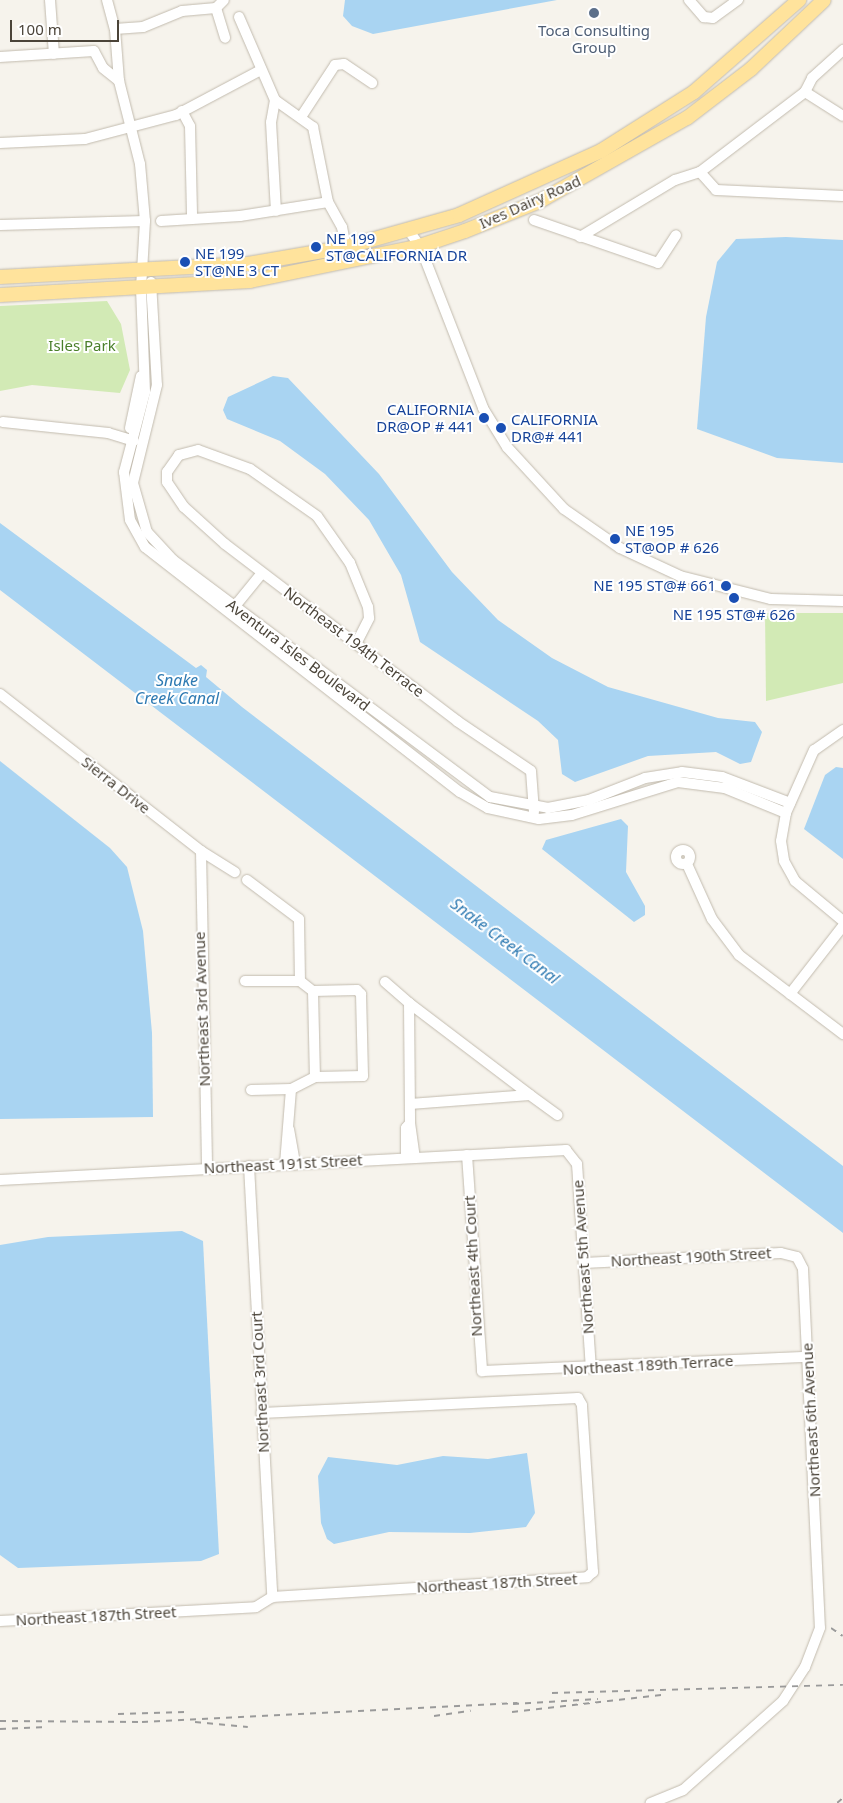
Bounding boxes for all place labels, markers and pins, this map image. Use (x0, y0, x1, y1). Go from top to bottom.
marker: Toca Consulting Group (588, 7, 600, 19)
place label: Toca Consulting Group (538, 21, 650, 56)
place label: NE 199 ST@CALIFORNIA DR (326, 229, 467, 264)
marker: NE 199 ST@CALIFORNIA DR (310, 241, 322, 253)
place label: NE 199 ST@NE 3 CT (195, 244, 279, 279)
marker: NE 199 ST@NE 3 CT (179, 256, 191, 268)
place label: CALIFORNIA DR@OP # 441 (376, 400, 474, 435)
place label: CALIFORNIA DR@# 441 (511, 410, 598, 445)
marker: CALIFORNIA DR@OP # 441 (478, 412, 490, 424)
marker: CALIFORNIA DR@# 441 (495, 422, 507, 434)
place label: NE 195 ST@OP # 626 (625, 521, 719, 556)
marker: NE 195 ST@OP # 626 (609, 533, 621, 545)
place label: NE 195 ST@# 661 (593, 577, 716, 595)
marker: NE 195 ST@# 661 (720, 580, 732, 592)
marker: NE 195 ST@# 626 (728, 592, 740, 604)
place label: NE 195 ST@# 626 (673, 606, 795, 624)

